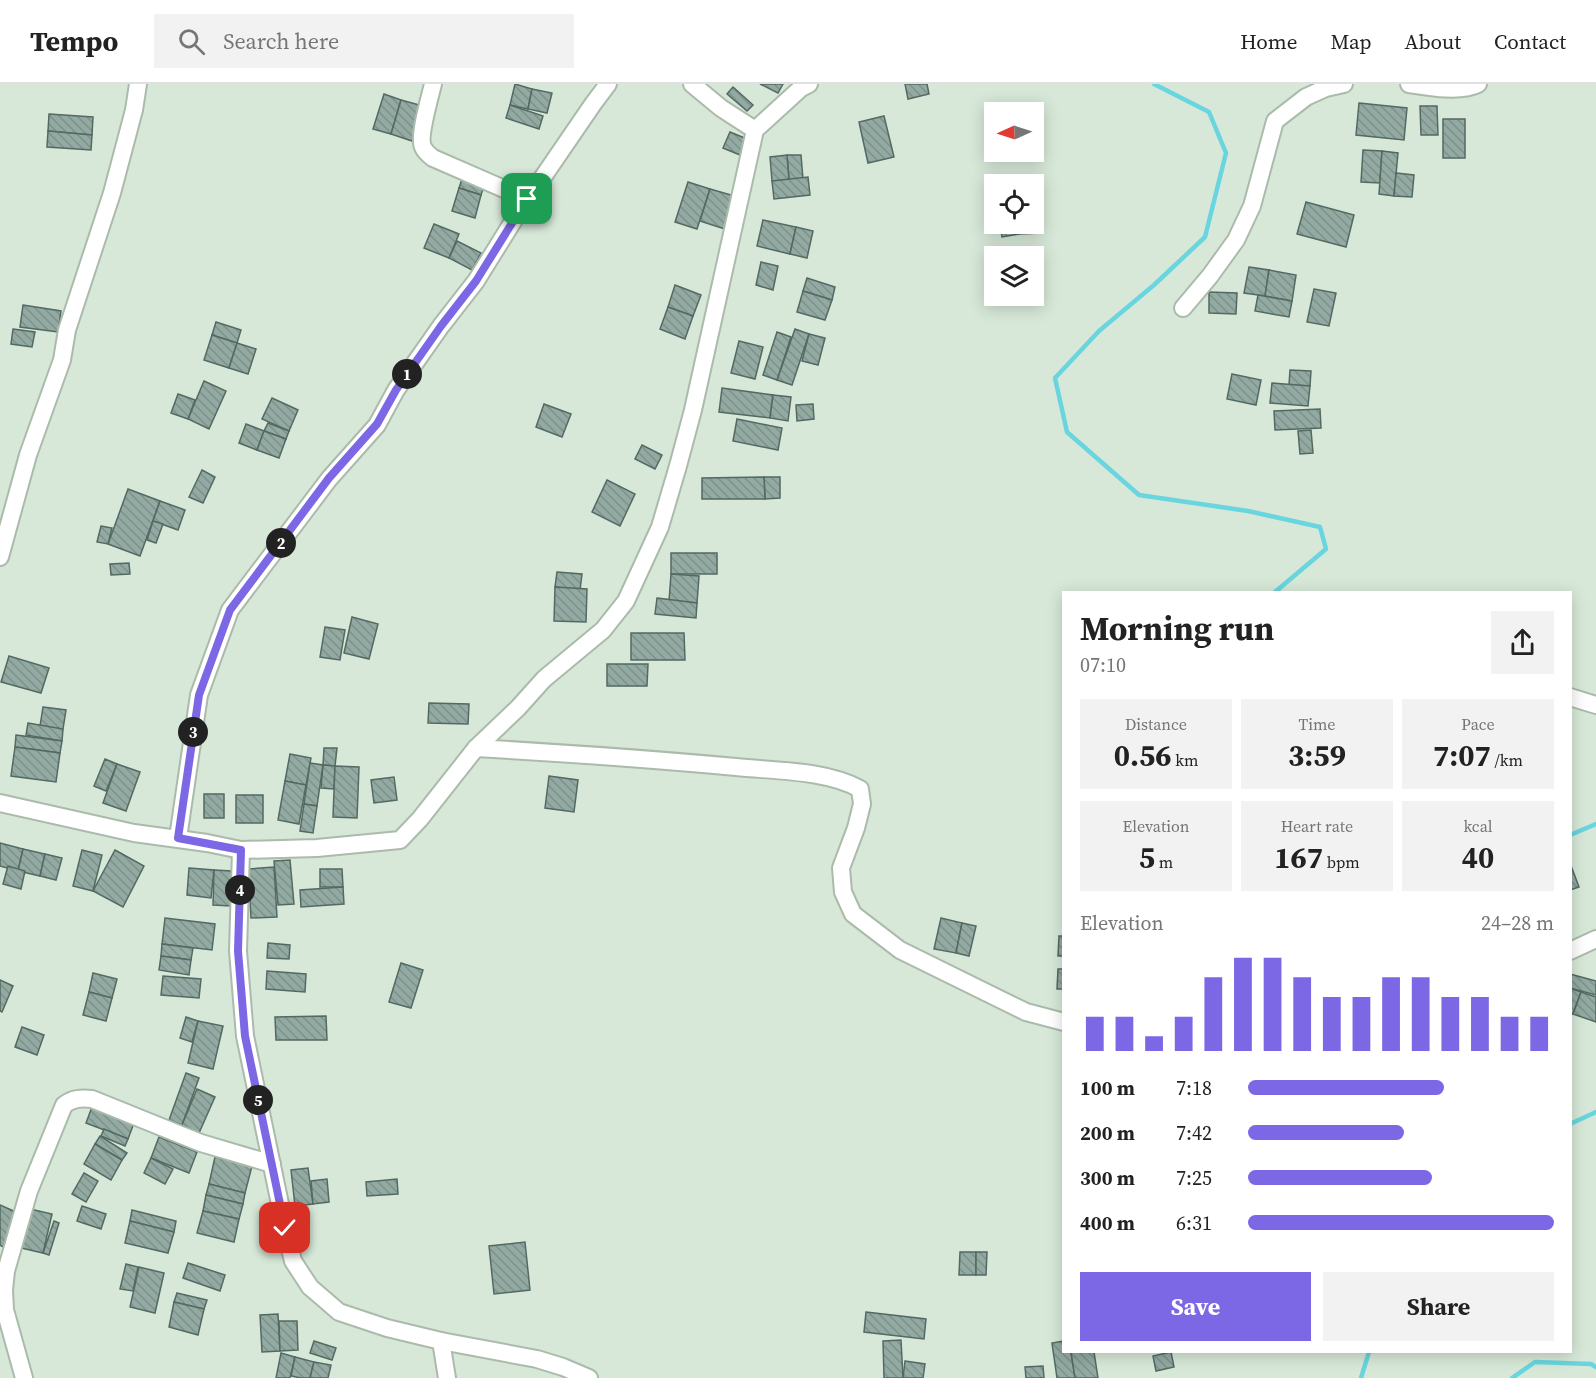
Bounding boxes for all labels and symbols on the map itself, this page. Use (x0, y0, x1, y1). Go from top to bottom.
north arrow (984, 102, 1044, 162)
pin (501, 173, 552, 224)
pin: 1 (392, 359, 422, 389)
pin: 2 (266, 528, 296, 558)
pin: 3 (178, 717, 208, 747)
pin: 4 (225, 875, 255, 905)
pin: 5 (243, 1085, 273, 1115)
pin (259, 1202, 310, 1253)

